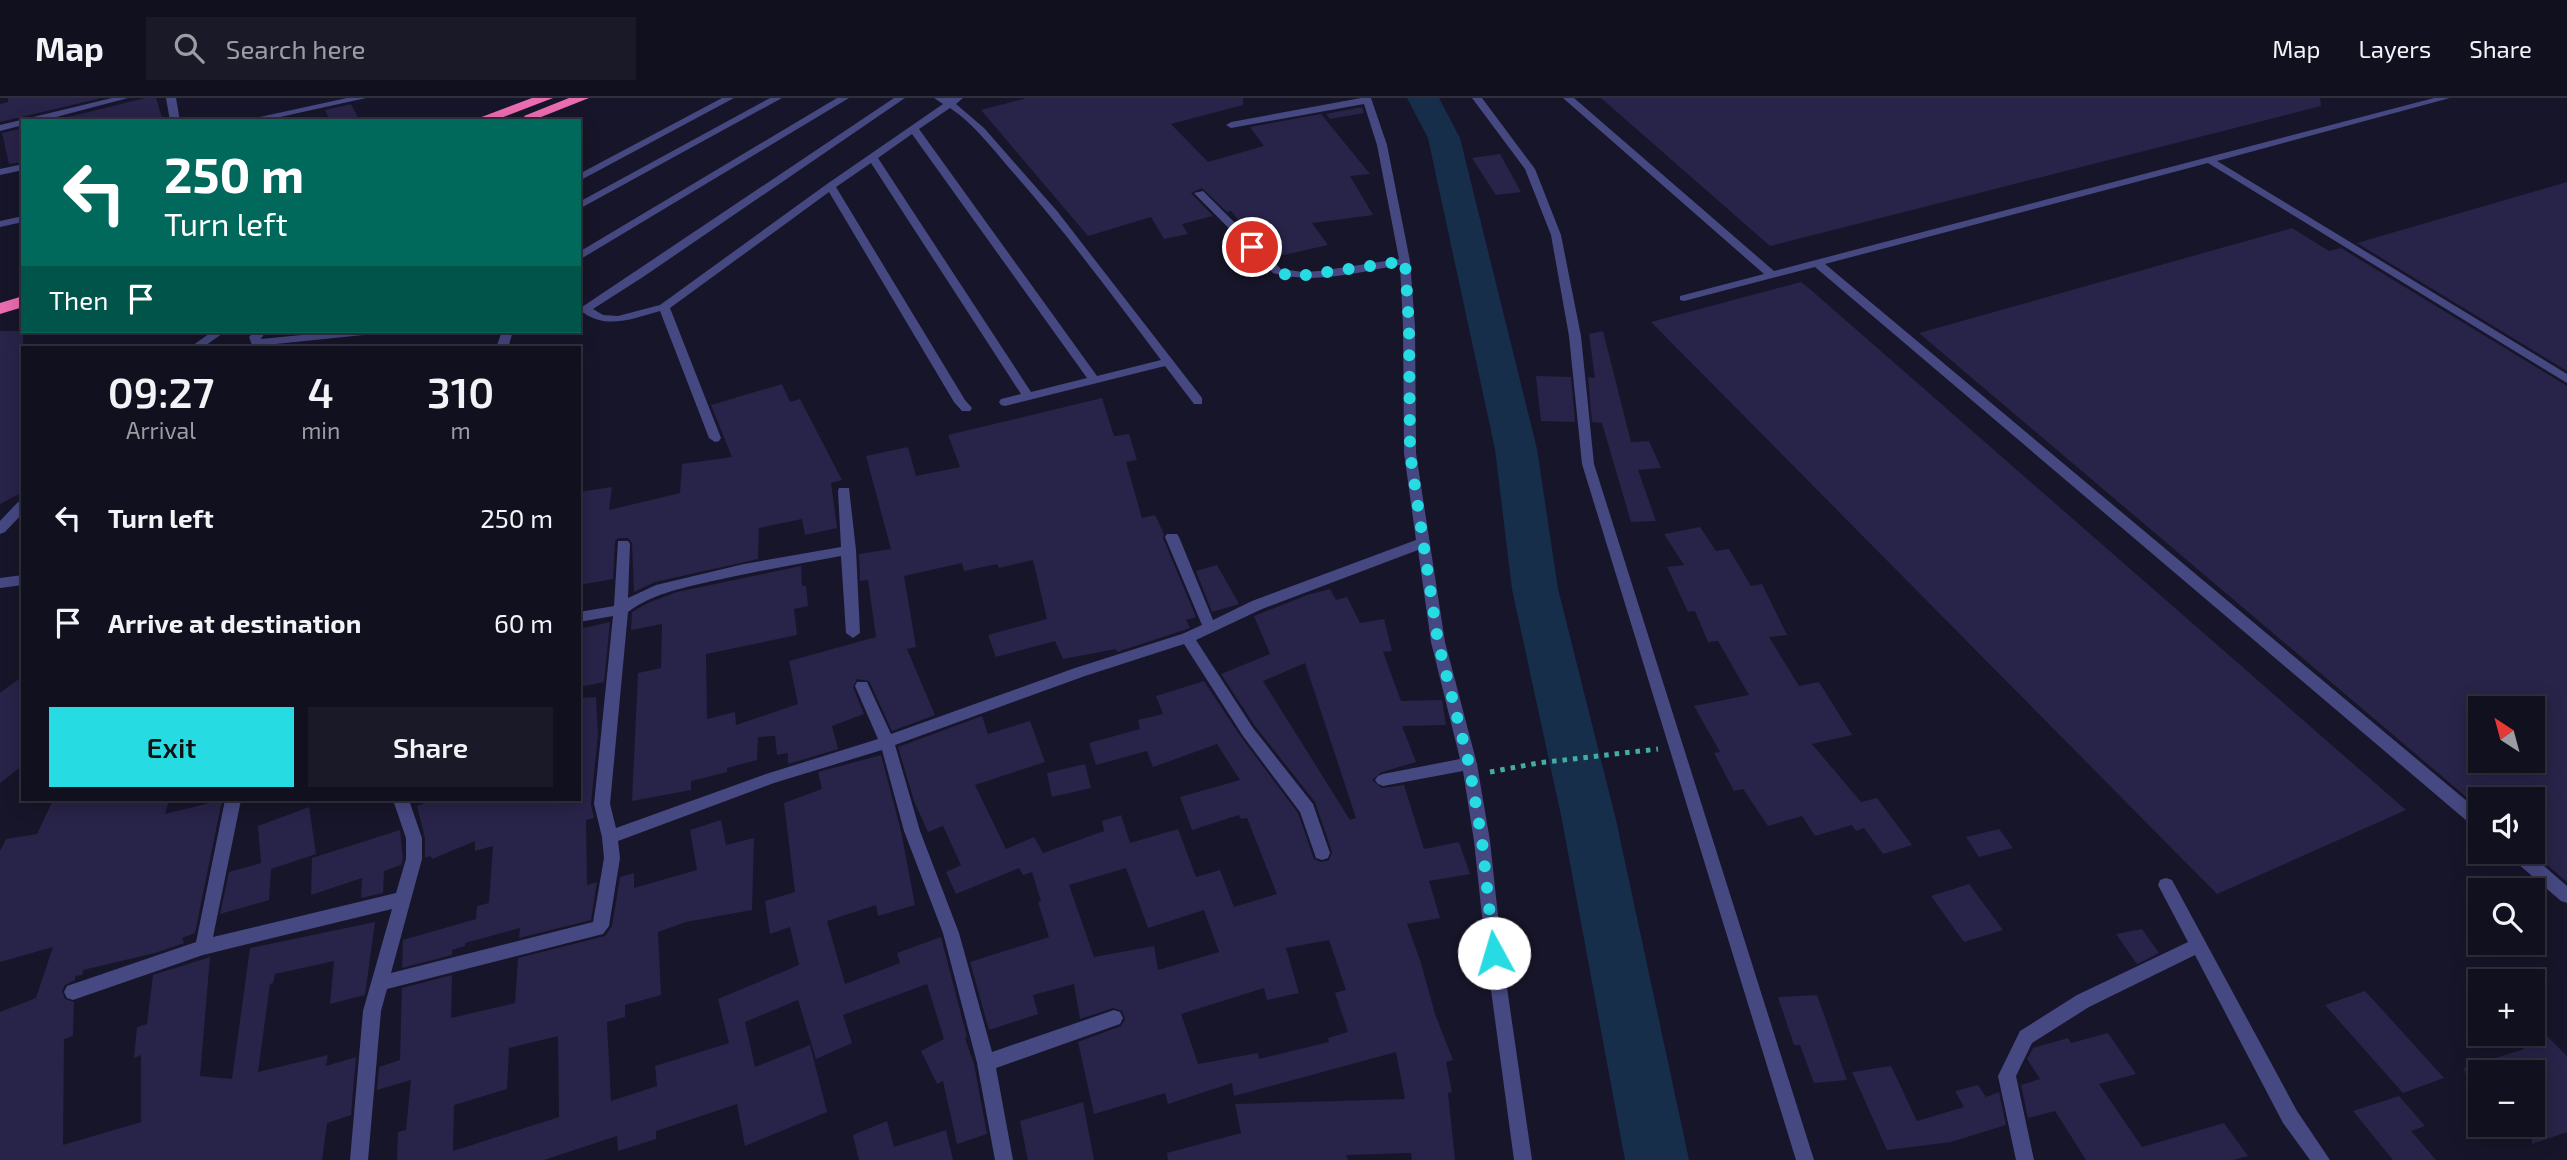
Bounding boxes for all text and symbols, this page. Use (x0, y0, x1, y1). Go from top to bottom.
search box (146, 17, 636, 80)
text: Map (35, 28, 104, 68)
icon: search (170, 29, 208, 67)
text: Search here (226, 33, 365, 64)
text: Map (2272, 34, 2320, 63)
text: Layers (2358, 34, 2431, 63)
text: Share (2469, 34, 2532, 63)
text: 250 m (164, 144, 304, 203)
icon: left (49, 147, 140, 238)
text: Turn left (164, 204, 288, 242)
pin (1222, 217, 1282, 277)
icon: arrive (1233, 228, 1271, 266)
icon: arrive (122, 280, 160, 318)
text: Then (49, 284, 108, 315)
text: 09:27 (108, 366, 215, 416)
text: 4 (308, 366, 334, 416)
text: 310 (427, 366, 494, 416)
text: Arrival (126, 416, 196, 444)
text: min (301, 416, 340, 444)
text: m (451, 416, 471, 444)
icon: left (49, 499, 87, 537)
text: Turn left (108, 502, 214, 533)
text: 250 m (480, 502, 553, 533)
icon: arrive (49, 604, 87, 642)
text: Arrive at destination (108, 607, 361, 638)
text: 60 m (494, 607, 553, 638)
north arrow (2468, 696, 2544, 774)
map controls (2468, 696, 2545, 1137)
button: Exit (49, 707, 294, 787)
button: Share (308, 707, 553, 787)
button: sound (2468, 787, 2545, 864)
button: search (2468, 878, 2545, 955)
position arrow (1457, 916, 1531, 990)
button: + (2468, 969, 2545, 1046)
button: − (2468, 1060, 2545, 1137)

